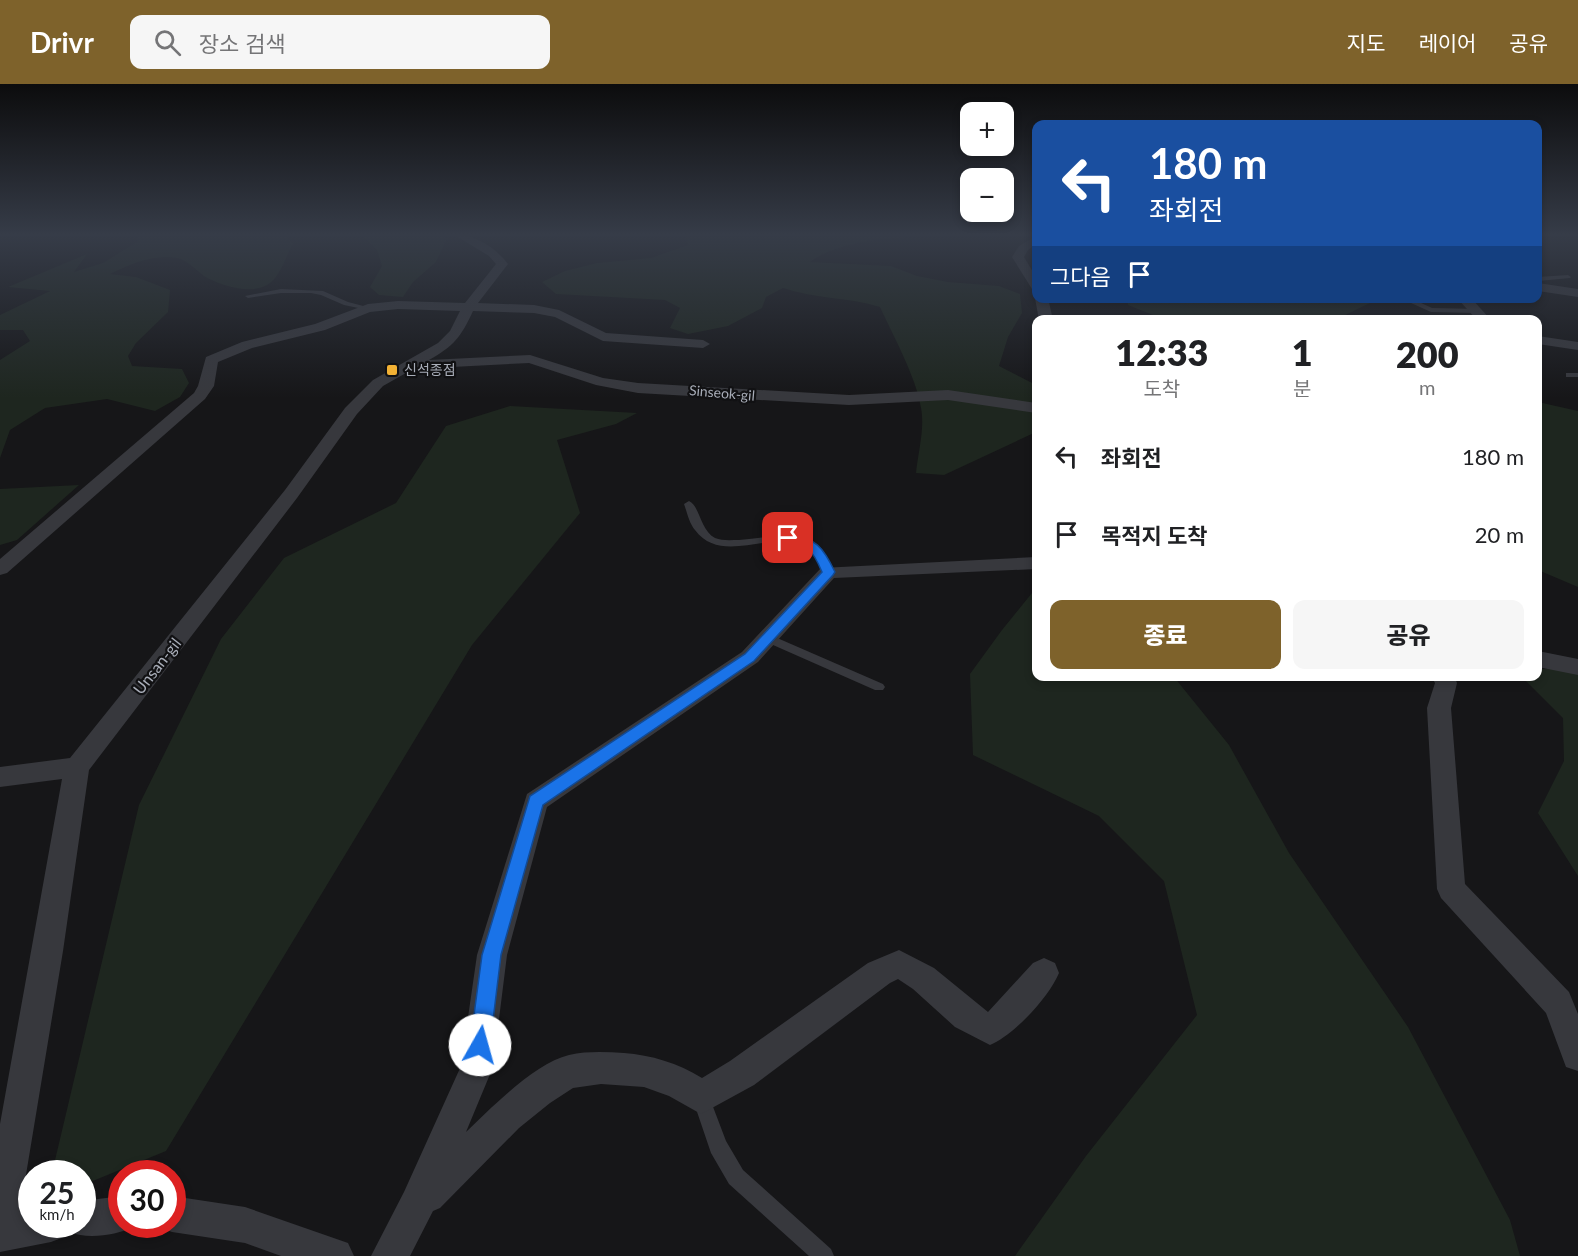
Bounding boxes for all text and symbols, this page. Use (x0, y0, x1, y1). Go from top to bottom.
search box (130, 15, 550, 69)
text: Drivr (30, 25, 94, 59)
icon: search (151, 26, 184, 59)
text: 장소 검색 (199, 30, 285, 57)
text: 지도 (1347, 30, 1385, 55)
text: 레이어 (1418, 30, 1476, 55)
text: 공유 (1509, 30, 1548, 55)
map controls (960, 102, 1014, 222)
button: + (960, 102, 1014, 156)
text: 180 m (1149, 138, 1267, 188)
icon: left (1050, 144, 1128, 222)
button: − (960, 168, 1014, 222)
text: 좌회전 (1149, 193, 1224, 226)
icon: arrive (1123, 258, 1156, 291)
text: 그다음 (1050, 263, 1111, 290)
text: 12:33 (1115, 330, 1208, 374)
text: 1 (1292, 330, 1313, 374)
text: 200 (1396, 332, 1459, 376)
place label: 신석종점 (404, 361, 456, 378)
marker: 신석종점 (385, 363, 399, 377)
text: m (1419, 375, 1436, 399)
text: 도착 (1143, 376, 1180, 400)
text: 분 (1293, 376, 1311, 400)
street label: Sinseok-gil (688, 381, 756, 404)
icon: left (1050, 440, 1083, 473)
text: 180 m (1462, 443, 1524, 470)
text: 좌회전 (1101, 444, 1162, 471)
pin (762, 512, 813, 563)
icon: arrive (1050, 518, 1083, 551)
icon: arrive (771, 521, 804, 554)
text: 20 m (1475, 521, 1524, 548)
text: 목적지 도착 (1101, 522, 1208, 549)
button: 종료 (1050, 600, 1281, 669)
button: 공유 (1293, 600, 1524, 669)
street label: Unsan-gil (129, 634, 184, 698)
position arrow (448, 1013, 512, 1077)
speed limit sign: 30 (108, 1160, 186, 1238)
text: 25 (40, 1174, 74, 1210)
text: km/h (39, 1205, 75, 1223)

